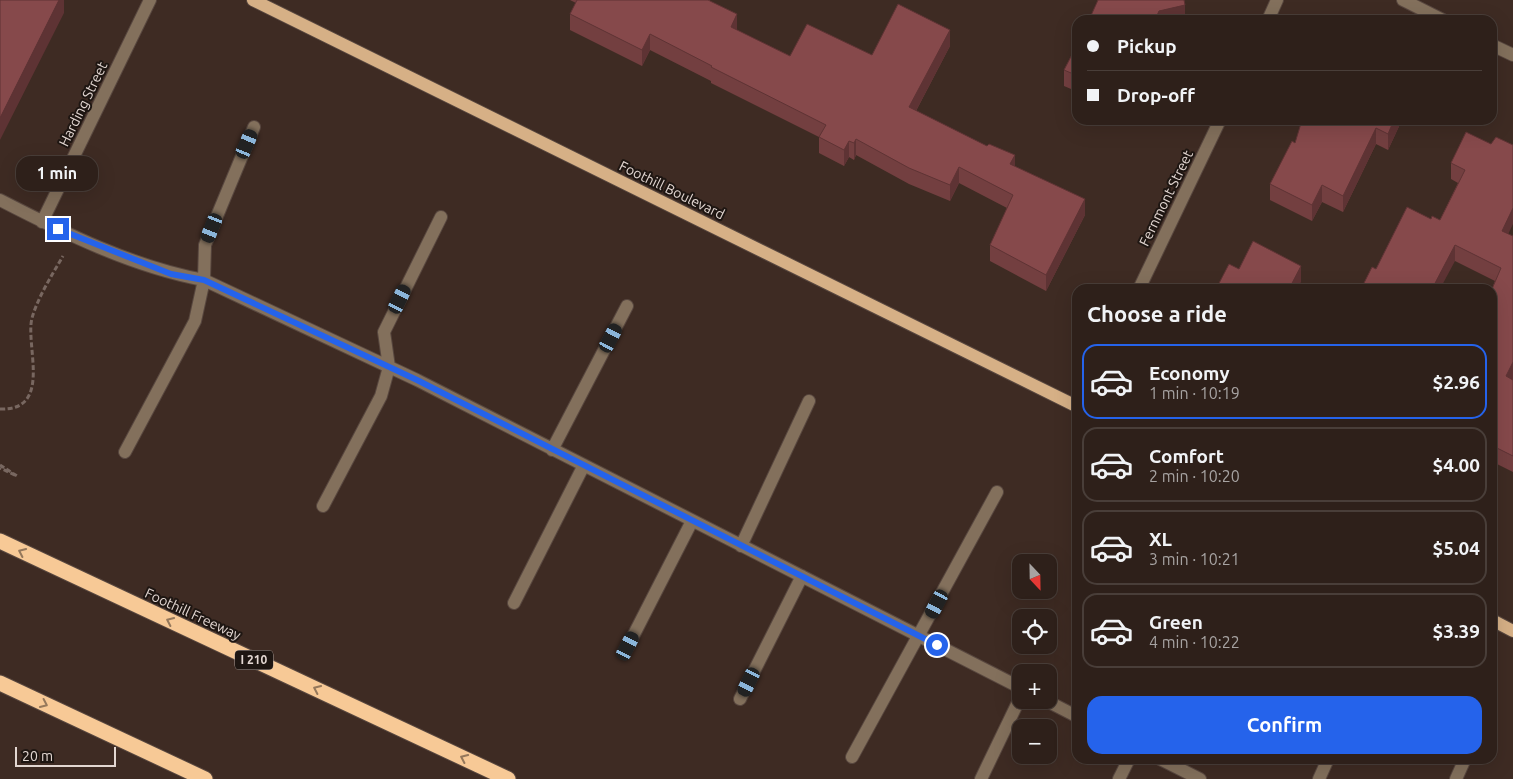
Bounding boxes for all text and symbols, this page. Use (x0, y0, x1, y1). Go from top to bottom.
text: Pickup (1117, 35, 1177, 57)
street label: Harding Street (56, 59, 111, 149)
text: Drop-off (1117, 84, 1195, 106)
car (234, 127, 259, 161)
street label: Fernmont Street (1136, 147, 1196, 248)
callout: 1 min (17, 156, 99, 192)
street label: Foothill Boulevard (617, 158, 727, 222)
text: 1 min (37, 164, 77, 182)
car (199, 211, 224, 245)
route end (47, 218, 69, 240)
car (386, 282, 413, 316)
text: Choose a ride (1087, 301, 1227, 326)
car (597, 321, 624, 355)
icon: car (1089, 359, 1134, 404)
text: Economy (1149, 362, 1230, 384)
text: $2.96 (1432, 371, 1480, 393)
text: 1 min · 10:19 (1149, 384, 1240, 402)
icon: car (1089, 442, 1134, 487)
text: Comfort (1149, 445, 1224, 467)
text: $4.00 (1432, 454, 1480, 476)
text: 2 min · 10:20 (1149, 467, 1240, 485)
icon: car (1089, 525, 1134, 570)
text: XL (1149, 528, 1172, 550)
text: $5.04 (1432, 537, 1480, 559)
one-way arrow (18, 547, 27, 558)
text: 3 min · 10:21 (1149, 550, 1240, 568)
north arrow (1012, 554, 1058, 599)
map controls (1012, 554, 1057, 764)
street label: Foothill Freeway (143, 585, 244, 643)
car (923, 587, 950, 621)
icon: car (1089, 608, 1134, 653)
button: locate (1012, 609, 1057, 654)
text: Green (1149, 611, 1203, 633)
one-way arrow (166, 617, 175, 627)
text: $3.39 (1432, 620, 1480, 642)
car (614, 629, 641, 663)
text: 4 min · 10:22 (1149, 633, 1240, 651)
route start (926, 634, 948, 656)
road number: I 210 (235, 650, 273, 670)
button: + (1012, 664, 1057, 709)
car (735, 665, 762, 699)
one-way arrow (313, 685, 322, 696)
button: Confirm (1087, 696, 1482, 754)
one-way arrow (39, 697, 48, 708)
button: − (1012, 719, 1057, 764)
scale bar (15, 744, 116, 767)
text: 20 m (22, 748, 53, 764)
one-way arrow (460, 754, 469, 765)

